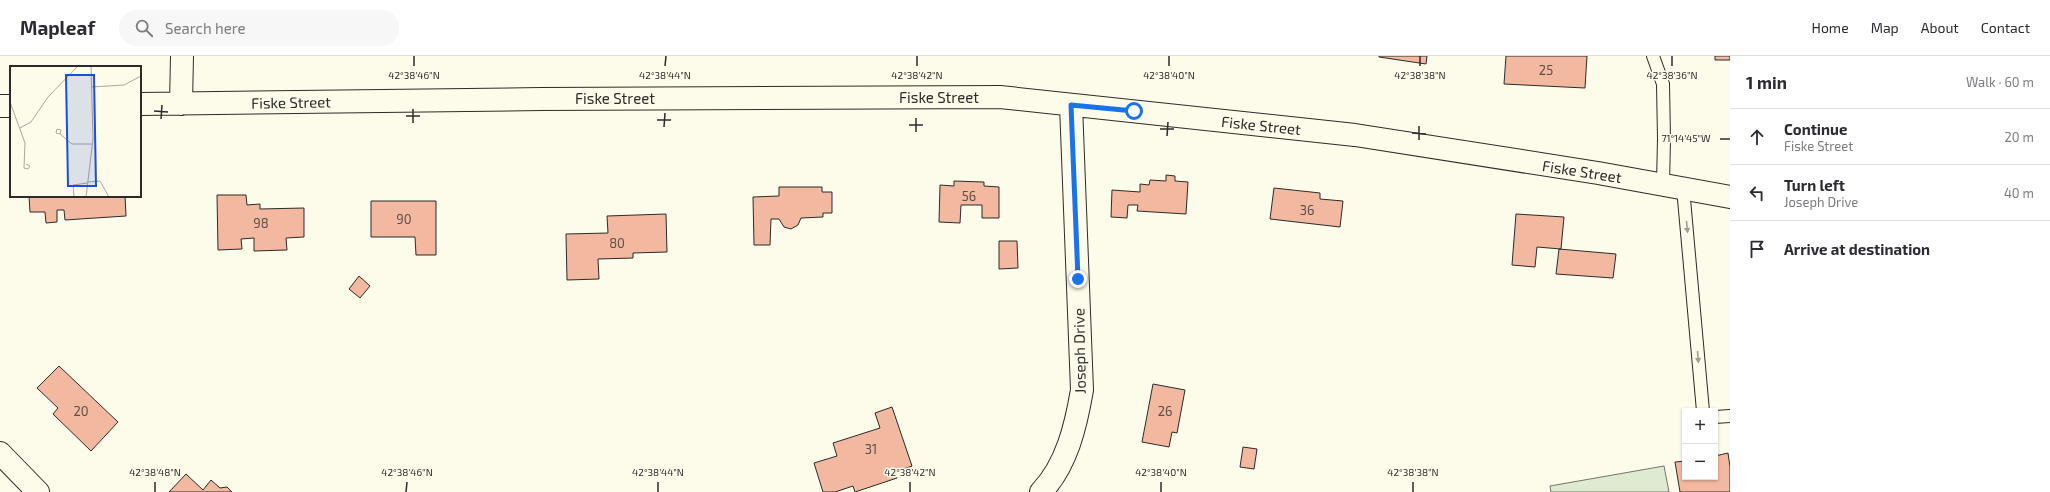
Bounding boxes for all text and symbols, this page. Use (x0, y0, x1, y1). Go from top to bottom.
search box (119, 10, 399, 46)
text: Mapleaf (20, 16, 95, 39)
icon: search (133, 17, 155, 39)
text: Search here (165, 19, 246, 37)
text: Home (1812, 19, 1849, 36)
text: Map (1871, 19, 1899, 36)
text: About (1921, 19, 1959, 36)
text: Contact (1981, 19, 2030, 36)
house number: 25 (1539, 62, 1553, 78)
inset map (10, 66, 141, 197)
text: 42°38'46"N (388, 69, 440, 81)
text: 42°38'44"N (639, 69, 691, 81)
text: 42°38'42"N (891, 69, 943, 81)
text: 42°38'40"N (1143, 69, 1195, 81)
text: 42°38'38"N (1394, 69, 1446, 81)
text: 42°38'36"N (1647, 69, 1697, 81)
text: 1 min (1746, 72, 1787, 92)
text: Walk · 60 m (1966, 74, 2034, 90)
street label: Fiske Street (899, 88, 979, 106)
street label: Fiske Street (575, 89, 655, 107)
street label: Fiske Street (251, 92, 331, 112)
route start (1125, 102, 1143, 120)
street label: Fiske Street (1220, 112, 1302, 138)
text: Continue (1784, 120, 1847, 138)
icon: ahead (1746, 126, 1768, 148)
text: 20 m (2005, 129, 2034, 145)
text: 71°14'45"W (1661, 132, 1711, 144)
text: Fiske Street (1784, 138, 1853, 154)
street label: Fiske Street (1541, 156, 1623, 186)
text: Turn left (1784, 176, 1845, 194)
icon: left (1746, 182, 1768, 204)
text: 40 m (2004, 185, 2034, 201)
house number: 56 (962, 188, 976, 204)
text: Joseph Drive (1784, 194, 1858, 210)
house number: 36 (1300, 202, 1314, 218)
house number: 90 (396, 211, 412, 227)
house number: 98 (253, 215, 269, 231)
one-way arrow (1683, 221, 1690, 233)
house number: 80 (609, 235, 625, 251)
icon: arrive (1746, 238, 1768, 260)
text: Arrive at destination (1784, 240, 1930, 258)
route end (1069, 270, 1087, 288)
street label: Joseph Drive (1069, 308, 1089, 394)
one-way arrow (1695, 350, 1701, 363)
house number: 20 (73, 403, 89, 419)
house number: 26 (1158, 403, 1172, 419)
map controls (1682, 408, 1718, 480)
button: + (1682, 408, 1718, 444)
house number: 31 (865, 441, 877, 457)
button: − (1682, 444, 1718, 480)
text: 42°38'48"N (129, 466, 181, 478)
text: 42°38'46"N (381, 466, 433, 478)
text: 42°38'44"N (632, 466, 684, 478)
text: 42°38'42"N (884, 466, 936, 478)
text: 42°38'40"N (1135, 466, 1187, 478)
text: 42°38'38"N (1387, 466, 1439, 478)

